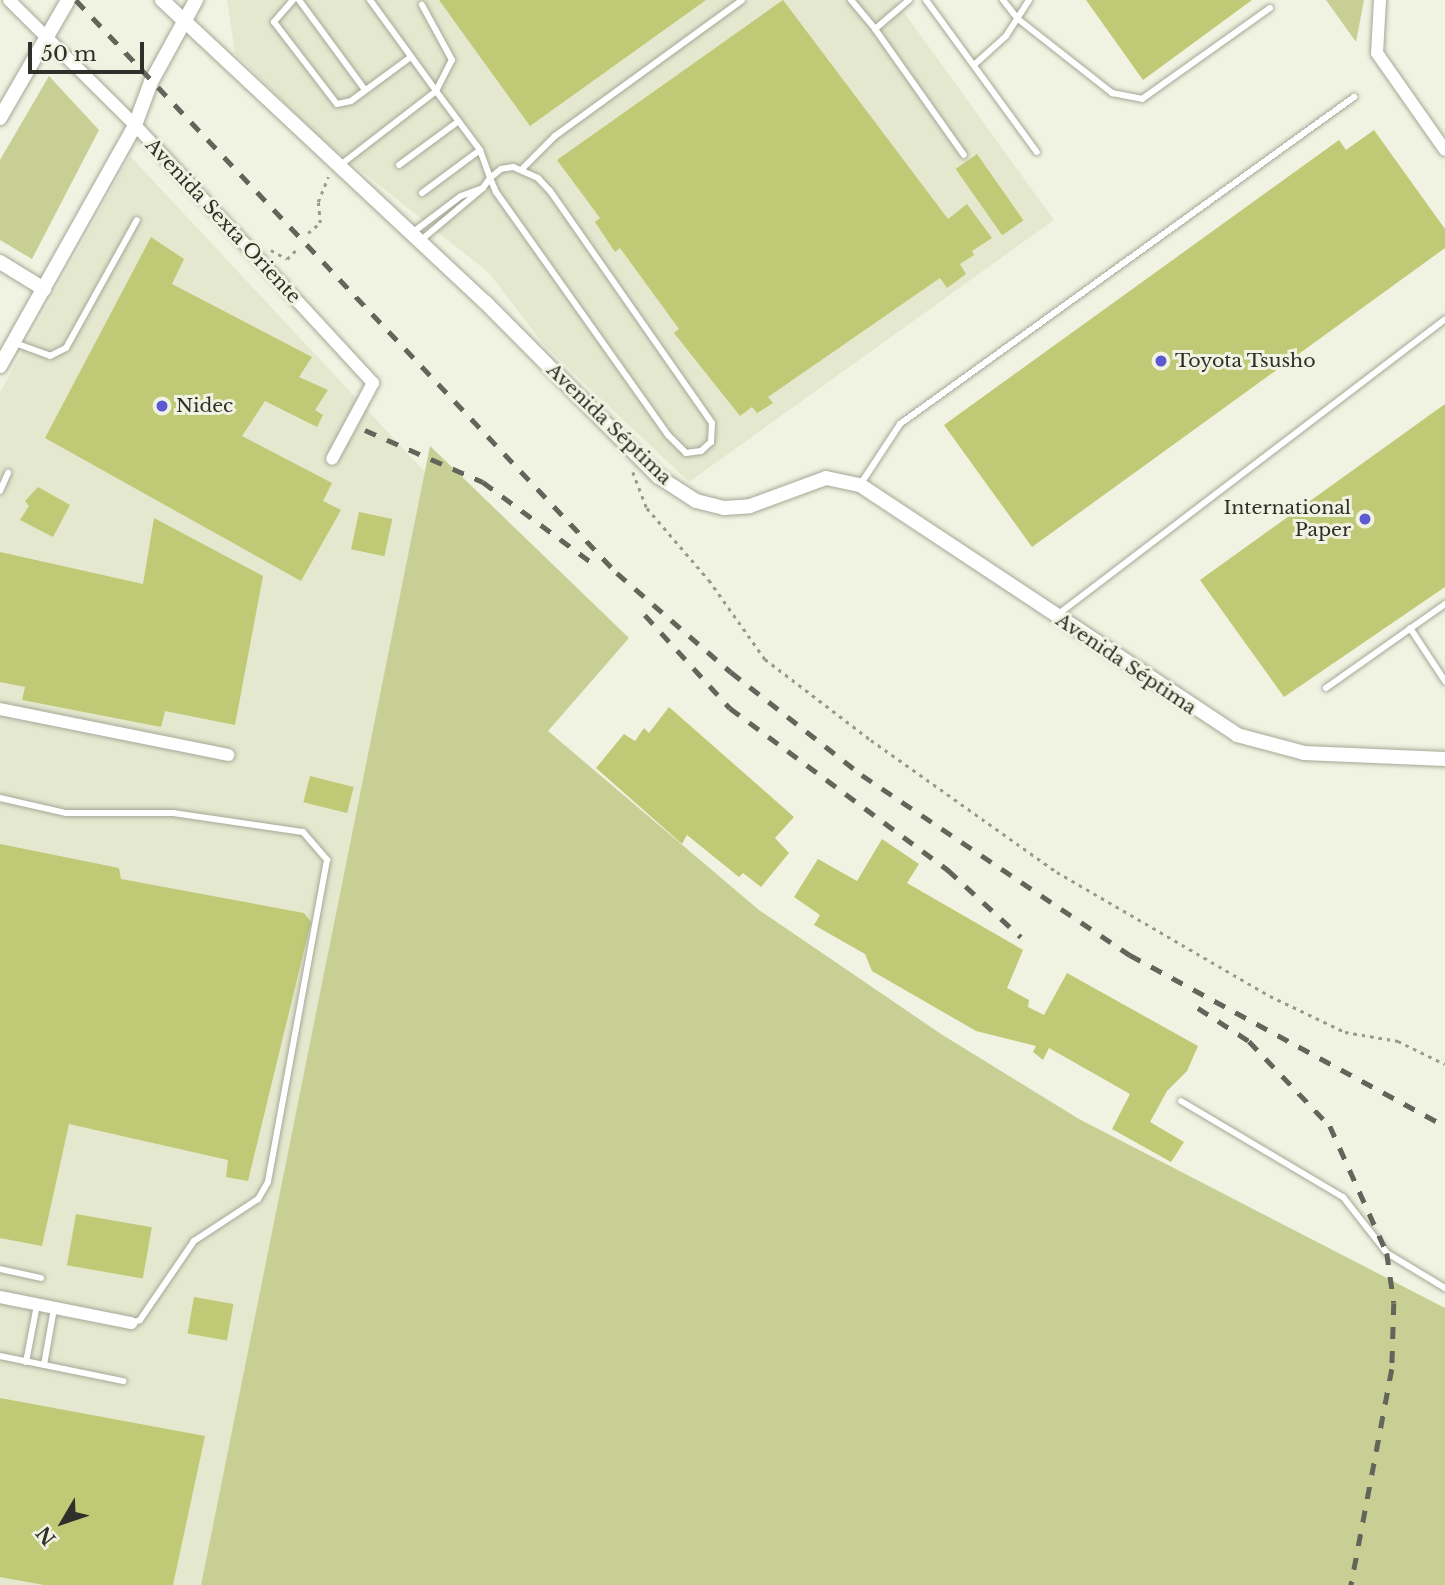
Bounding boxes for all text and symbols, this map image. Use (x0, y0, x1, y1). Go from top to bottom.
scale bar (32, 28, 147, 72)
text: 50 m (41, 41, 96, 67)
street label: Avenida Sexta Oriente (141, 134, 305, 308)
place label: Toyota Tsusho (1175, 350, 1316, 372)
marker: Toyota Tsusho (1153, 353, 1169, 369)
street label: Avenida Séptima (542, 359, 676, 489)
place label: Nidec (176, 395, 233, 417)
marker: Nidec (154, 398, 170, 414)
place label: International Paper (1223, 497, 1351, 541)
marker: International Paper (1357, 511, 1373, 527)
street label: Avenida Séptima (1051, 609, 1201, 719)
north arrow (28, 1487, 98, 1557)
text: N (32, 1521, 61, 1550)

